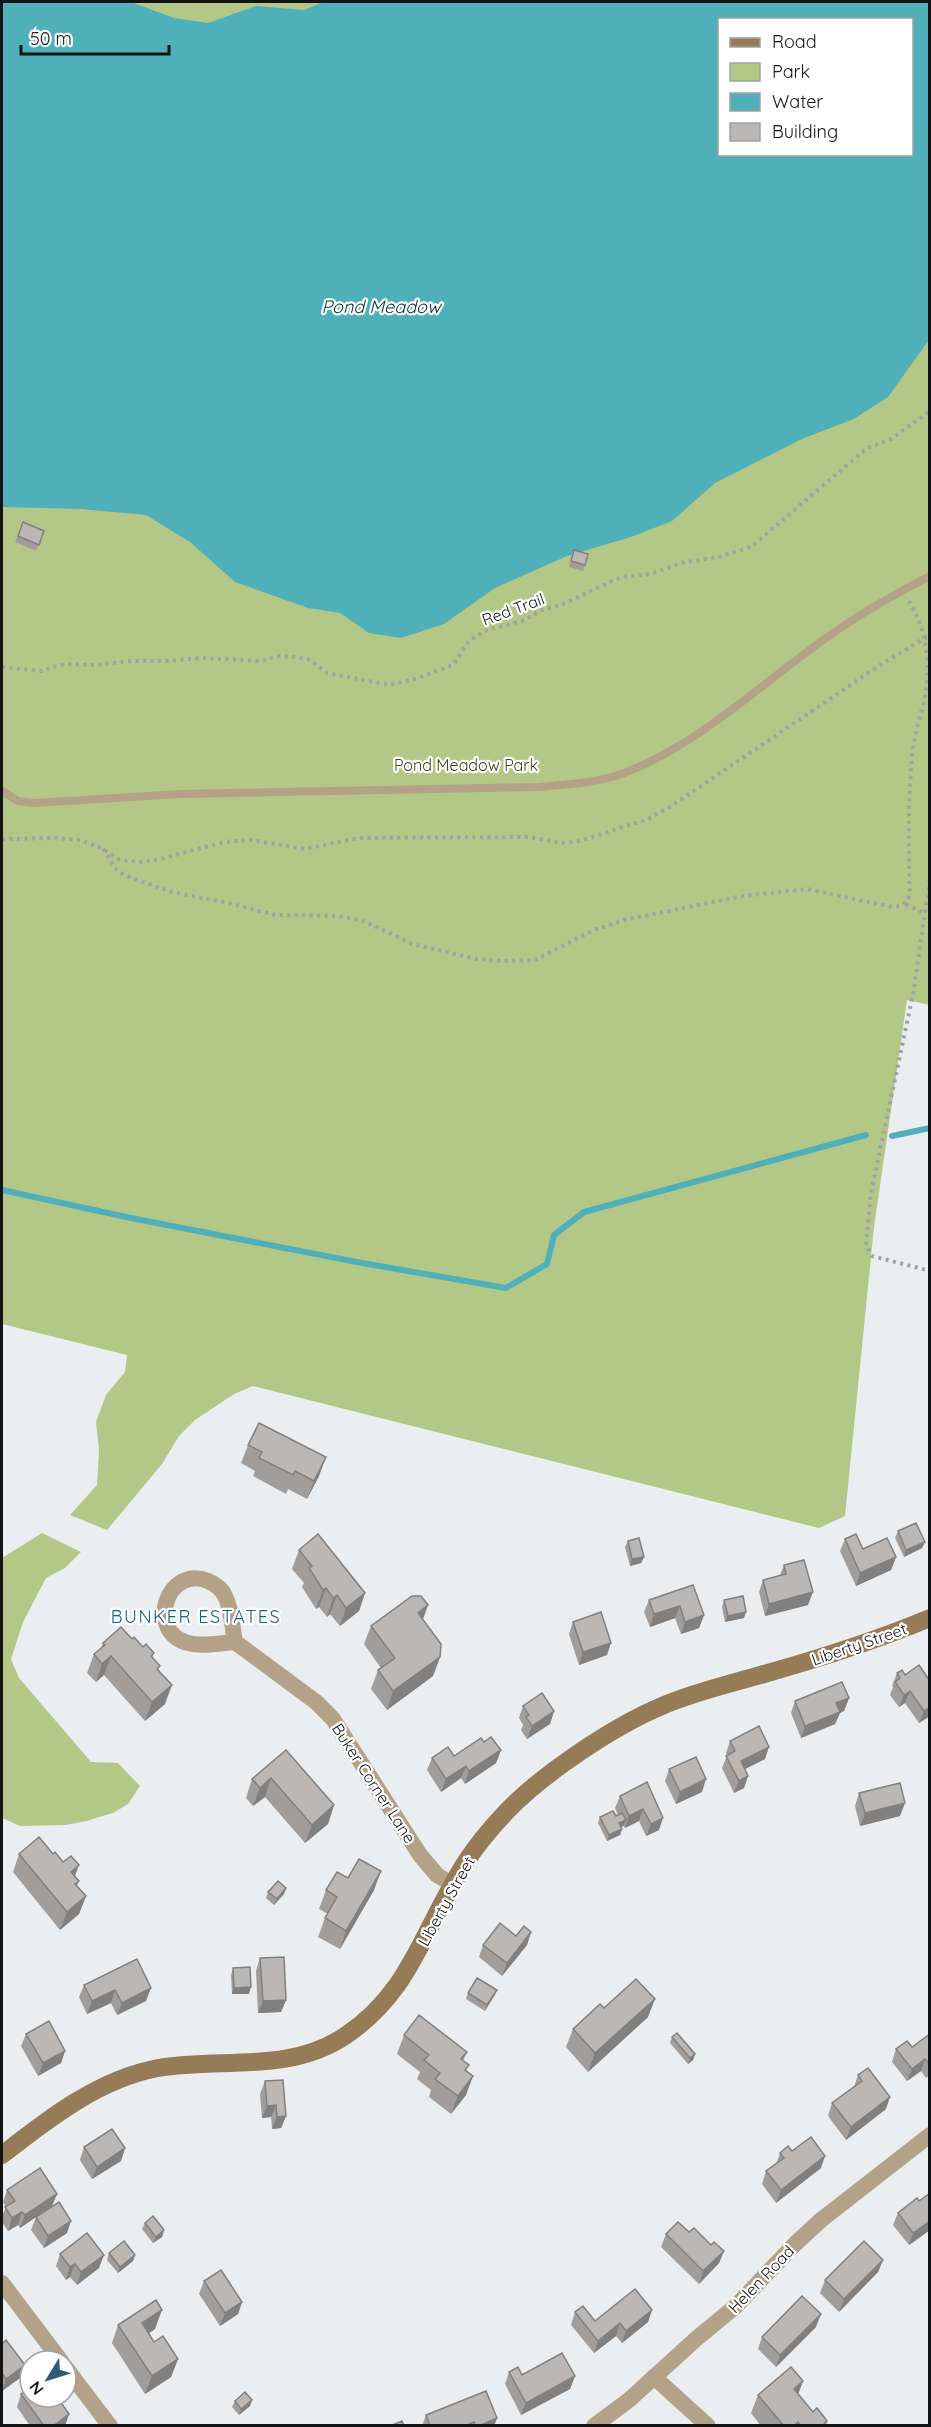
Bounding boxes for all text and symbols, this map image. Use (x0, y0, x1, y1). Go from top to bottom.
scale bar (21, 18, 170, 56)
legend (718, 18, 913, 156)
text: 50 m (30, 27, 72, 50)
text: Road (772, 30, 817, 53)
text: Park (772, 60, 810, 83)
text: Water (772, 90, 823, 113)
text: Building (772, 120, 838, 143)
water label: Pond Meadow (322, 295, 443, 318)
street label: Red Trail (479, 588, 547, 630)
park label: Pond Meadow Park (394, 755, 538, 775)
district label: BUNKER ESTATES (111, 1605, 281, 1628)
street label: Liberty Street (809, 1618, 909, 1670)
street label: Buker Corner Lane (328, 1719, 420, 1847)
street label: Liberty Street (413, 1853, 479, 1949)
street label: Helen Road (724, 2241, 798, 2317)
north arrow (18, 2349, 78, 2409)
text: N (25, 2377, 48, 2399)

